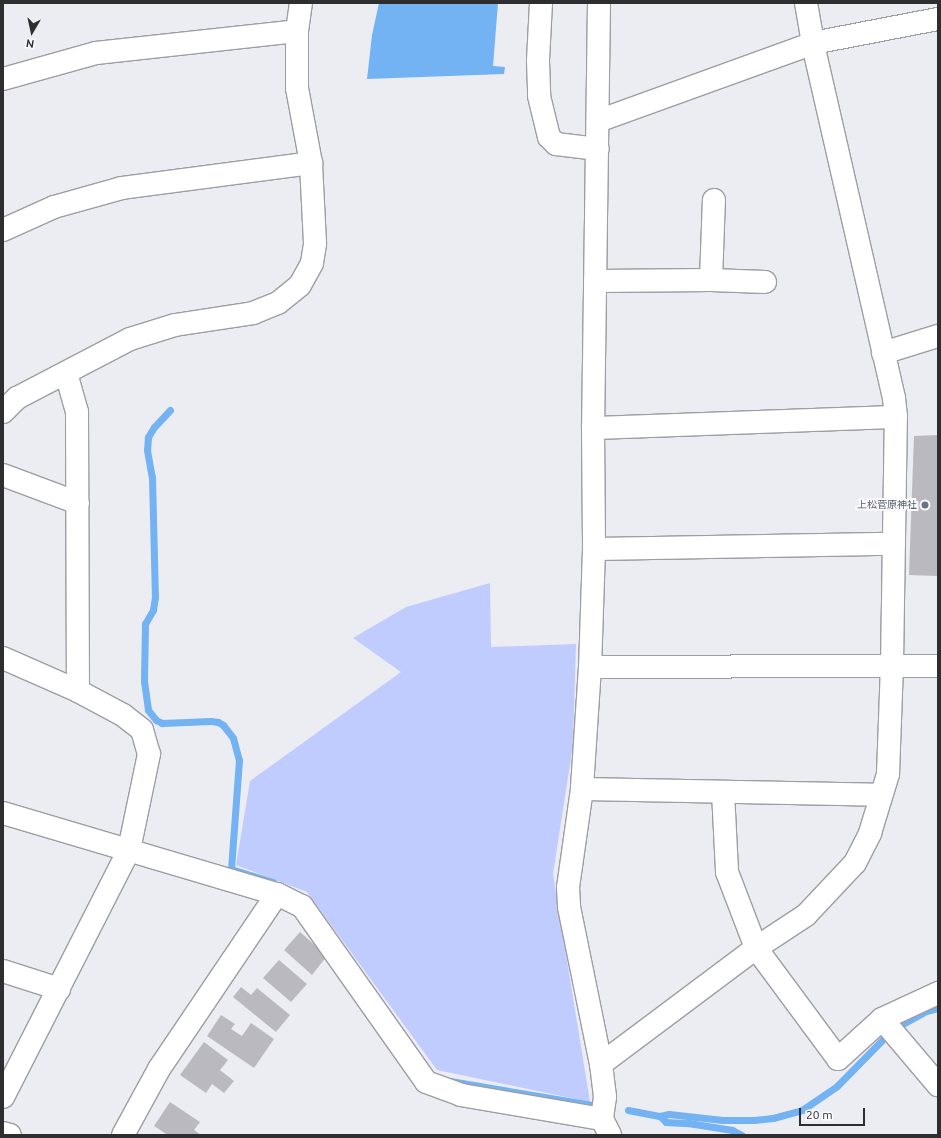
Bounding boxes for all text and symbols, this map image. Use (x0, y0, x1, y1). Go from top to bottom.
north arrow (12, 12, 52, 52)
text: N (25, 37, 35, 50)
place label: 上松菅原神社 (857, 499, 917, 511)
marker: 上松菅原神社 (920, 500, 930, 510)
scale bar (801, 1100, 867, 1126)
text: 20 m (806, 1108, 833, 1121)

